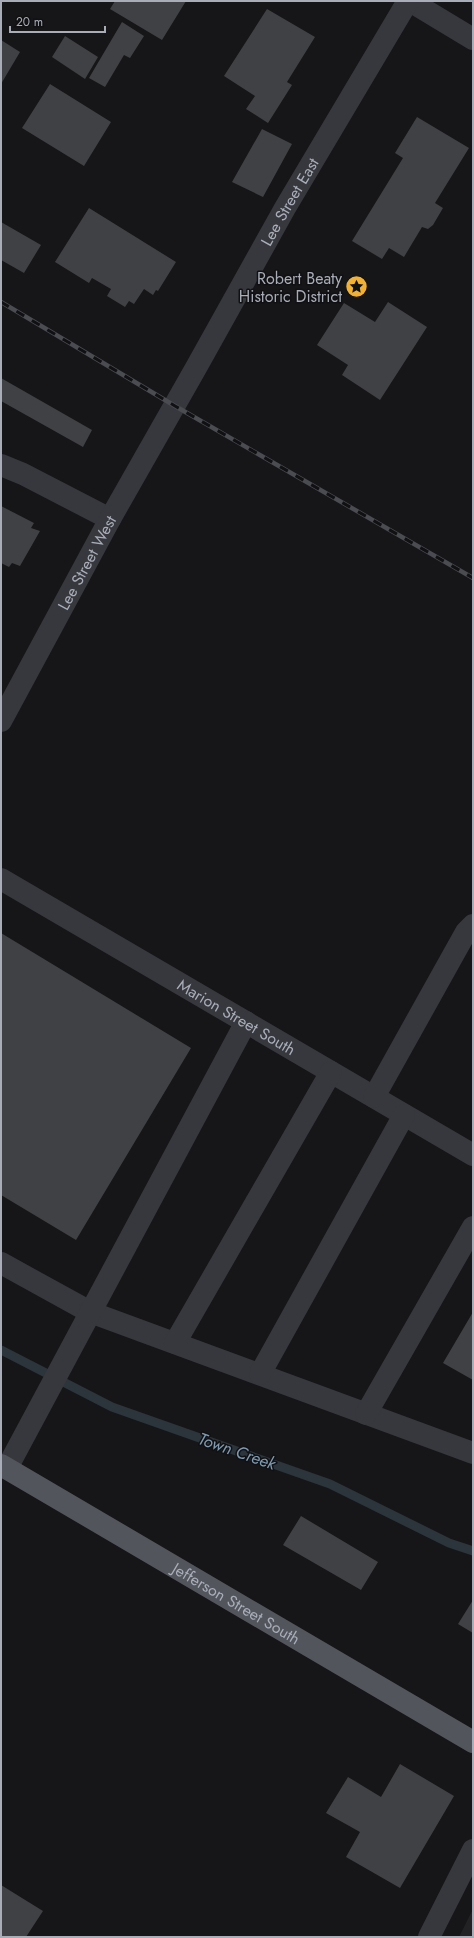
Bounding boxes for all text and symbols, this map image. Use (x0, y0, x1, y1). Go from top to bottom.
scale bar (10, 8, 105, 34)
text: 20 m (16, 13, 43, 31)
street label: Lee Street East (255, 153, 324, 250)
place label: Robert Beaty Historic District (239, 267, 343, 308)
place icon: Robert Beaty Historic District (344, 274, 370, 300)
street label: Lee Street West (52, 511, 121, 614)
street label: Marion Street South (173, 973, 300, 1060)
water label: Town Creek (195, 1427, 280, 1476)
street label: Jefferson Street South (167, 1556, 305, 1650)

